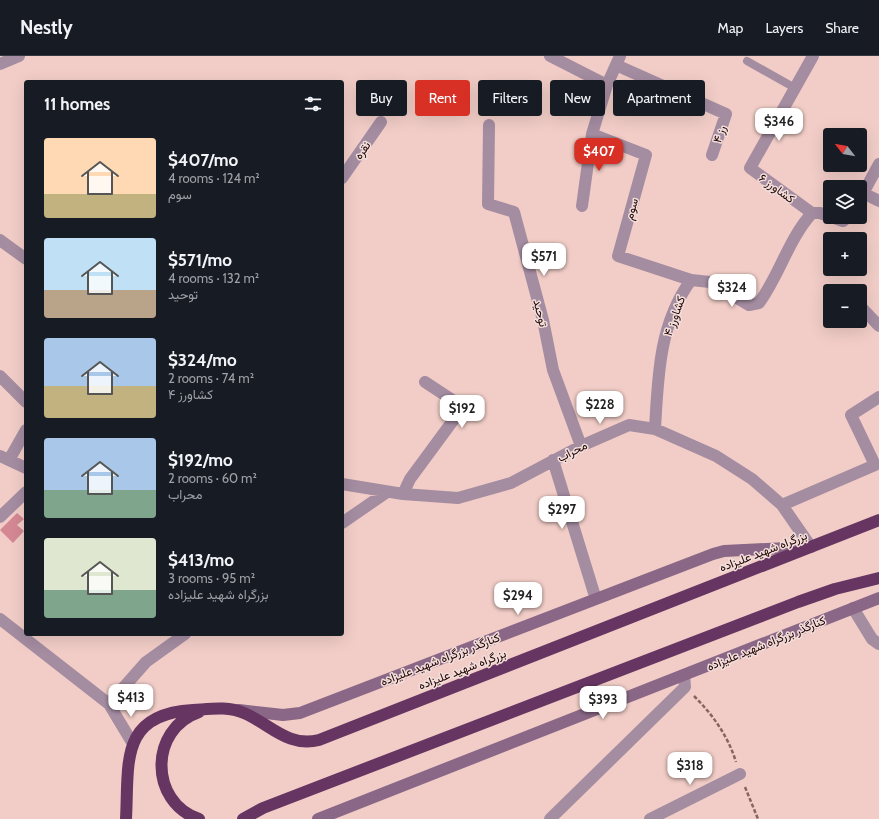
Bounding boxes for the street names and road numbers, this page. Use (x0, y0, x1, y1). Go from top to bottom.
street label: رز ۴ (709, 123, 730, 145)
street label: نقره (350, 138, 374, 163)
street label: کشاورز ۶ (756, 170, 798, 207)
street label: سوم (621, 196, 642, 222)
street label: کشاورز ۴ (660, 294, 689, 338)
street label: توحید (529, 298, 552, 329)
street label: محراب (554, 437, 590, 466)
street label: بزرگراه شهید علیزاده (717, 527, 809, 576)
street label: کنارگذر بزرگراه شهید علیزاده (704, 612, 828, 675)
street label: کنارگذر بزرگراه شهید علیزاده (378, 630, 502, 688)
street label: بزرگراه شهید علیزاده (416, 646, 508, 692)

